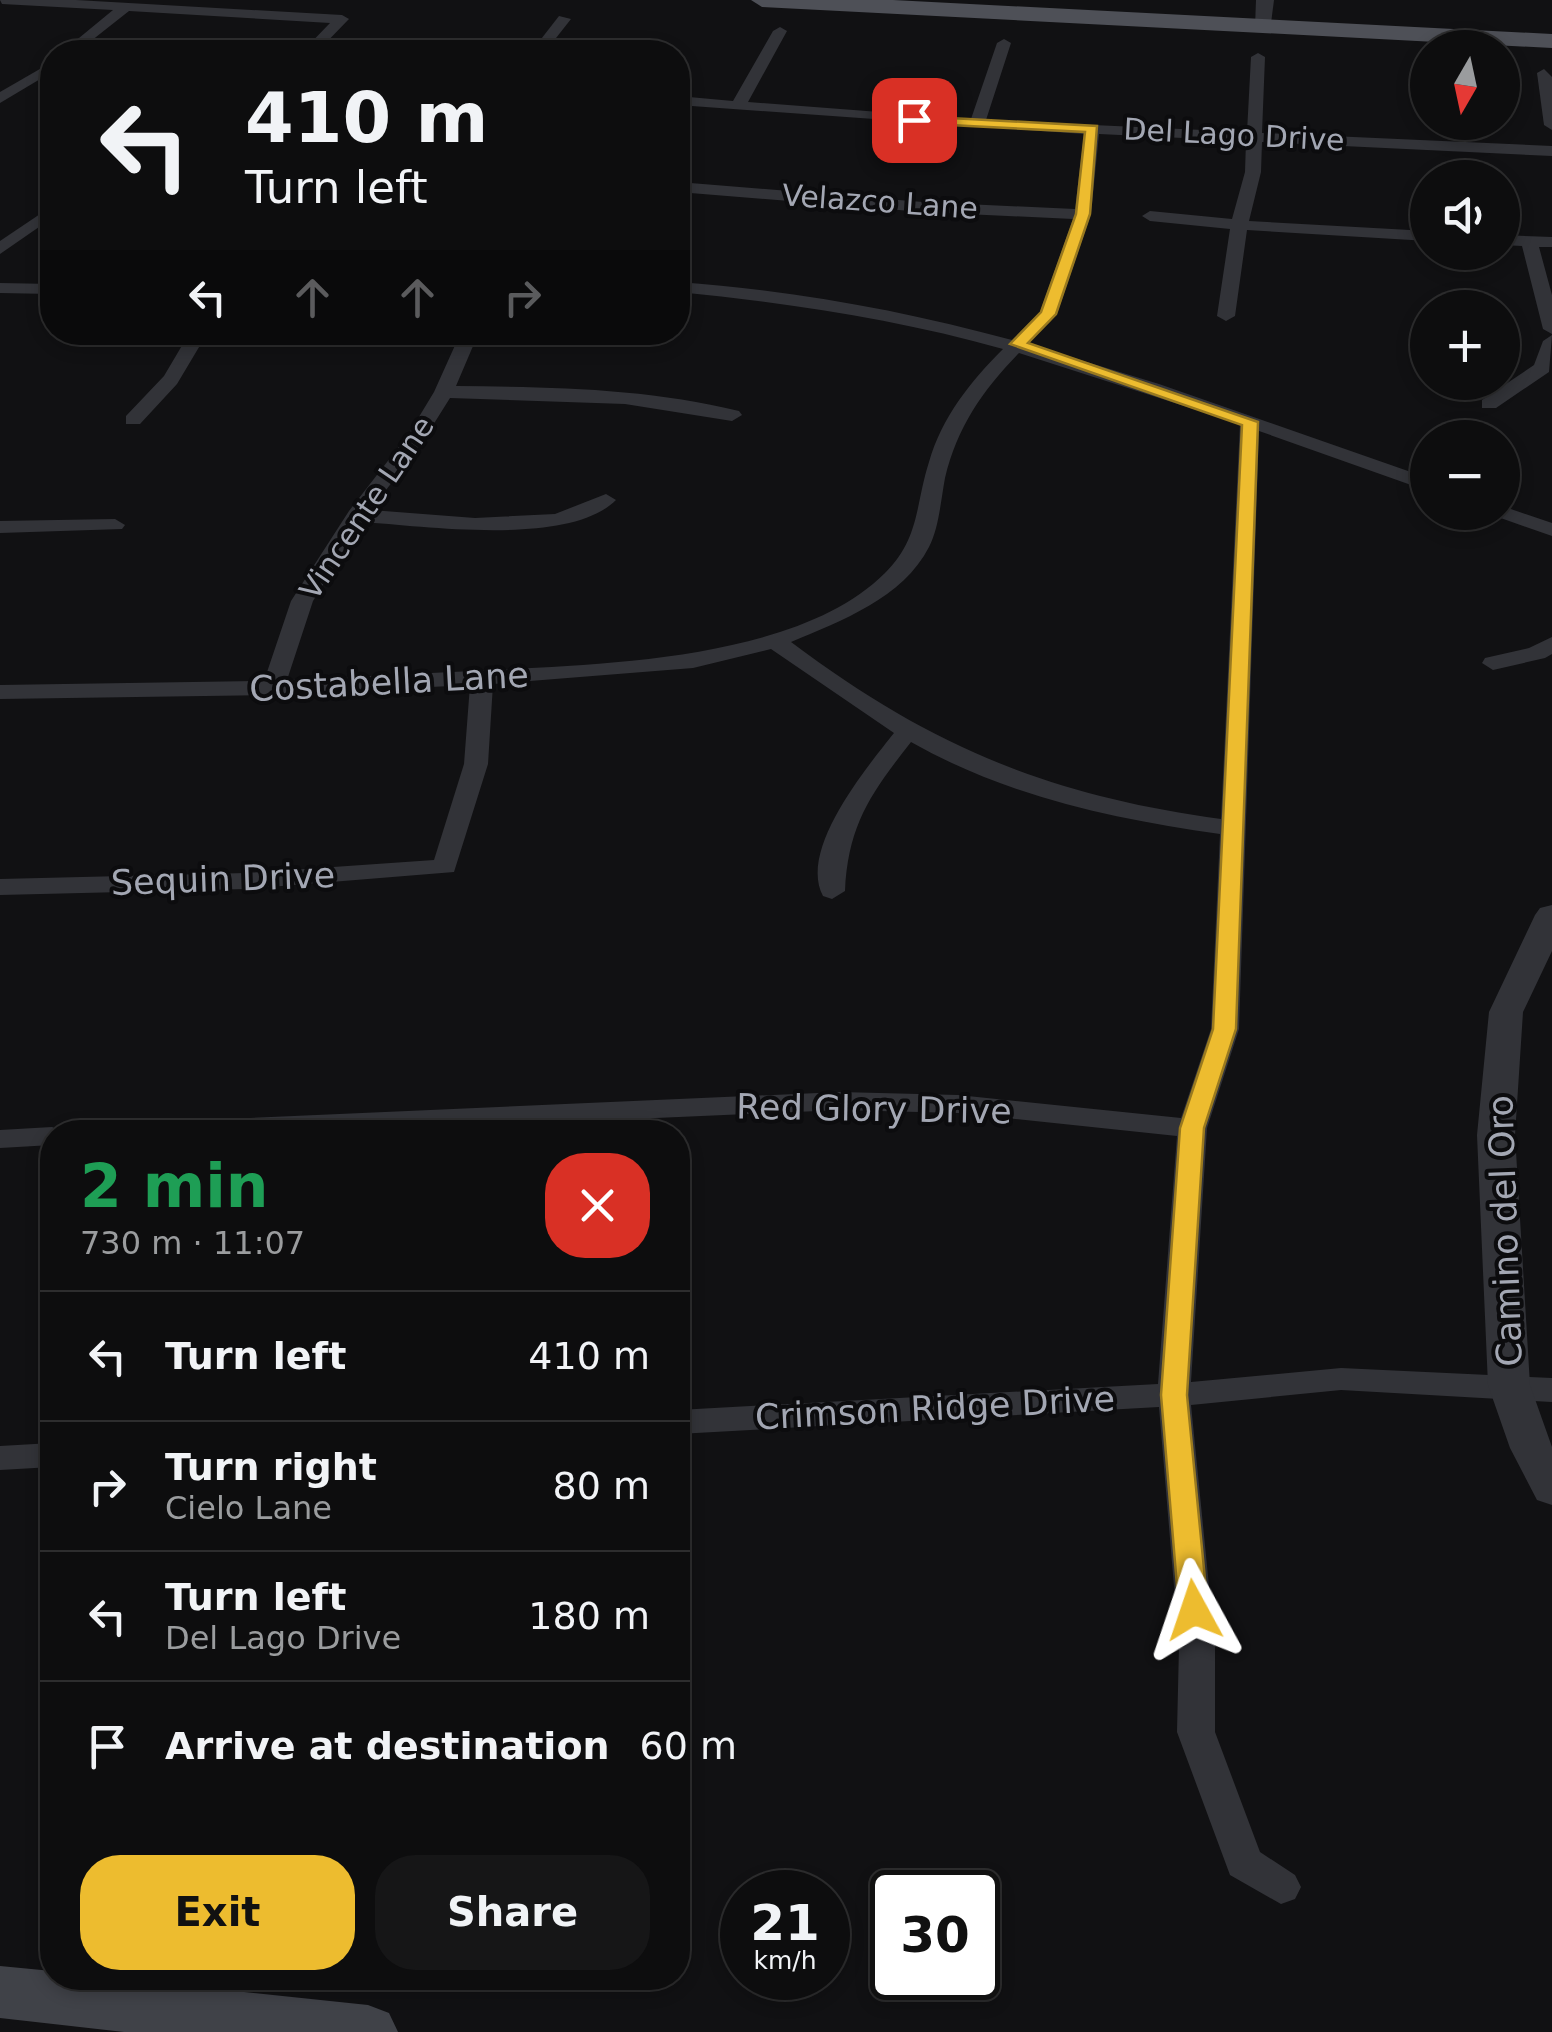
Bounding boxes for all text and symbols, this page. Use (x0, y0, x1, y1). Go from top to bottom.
north arrow (1410, 30, 1520, 140)
map controls (1410, 30, 1520, 530)
text: 410 m (245, 77, 488, 159)
pin (872, 78, 957, 163)
icon: left (80, 80, 210, 210)
icon: arrive (887, 93, 942, 148)
street label: Del Lago Drive (1123, 111, 1346, 158)
button: sound (1410, 160, 1520, 270)
text: Turn left (245, 161, 428, 214)
street label: Velazco Lane (781, 177, 979, 226)
icon: left (180, 270, 235, 325)
icon: ahead (285, 270, 340, 325)
icon: ahead (390, 270, 445, 325)
icon: right (495, 270, 550, 325)
button: + (1410, 290, 1520, 400)
street label: Vincente Lane (292, 409, 441, 606)
button: − (1410, 420, 1520, 530)
street label: Costabella Lane (248, 655, 530, 709)
street label: Sequin Drive (110, 855, 336, 903)
street label: Red Glory Drive (736, 1087, 1012, 1131)
street label: Camino del Oro (1480, 1095, 1530, 1367)
text: 2 min (80, 1151, 268, 1221)
button: close (545, 1153, 650, 1258)
text: 730 m · 11:07 (80, 1224, 305, 1262)
icon: left (80, 1329, 135, 1384)
text: Turn left (165, 1334, 346, 1378)
text: 410 m (528, 1334, 650, 1378)
street label: Crimson Ridge Drive (754, 1379, 1116, 1437)
text: Turn right (165, 1445, 377, 1489)
icon: right (80, 1459, 135, 1514)
text: 80 m (553, 1464, 650, 1508)
text: Cielo Lane (165, 1489, 332, 1527)
position arrow (1142, 1558, 1246, 1662)
text: Turn left (165, 1575, 346, 1619)
icon: left (80, 1589, 135, 1644)
text: 180 m (528, 1594, 650, 1638)
text: Del Lago Drive (165, 1619, 401, 1657)
icon: arrive (80, 1719, 135, 1774)
text: Arrive at destination (165, 1724, 610, 1768)
text: 60 m (640, 1724, 737, 1768)
button: Exit (80, 1855, 355, 1970)
button: Share (375, 1855, 650, 1970)
speed limit sign: 30 (870, 1870, 1000, 2000)
text: 21 (750, 1894, 820, 1952)
text: km/h (753, 1946, 817, 1975)

